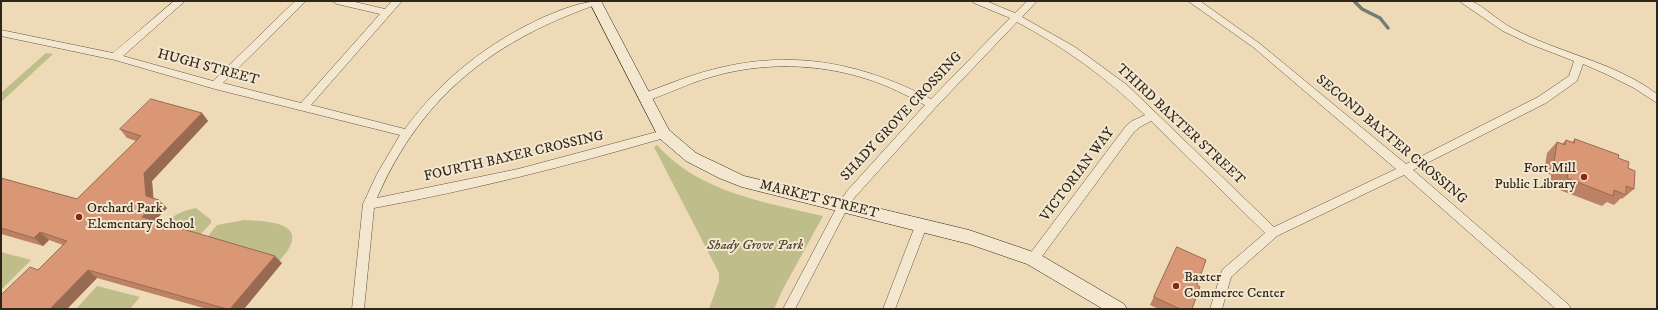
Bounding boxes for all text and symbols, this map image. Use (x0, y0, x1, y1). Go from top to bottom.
street label: HUGH STREET (155, 46, 261, 90)
street label: SHADY GROVE CROSSING (838, 49, 966, 185)
street label: THIRD BAXTER STREET (1112, 61, 1248, 189)
street label: SECOND BAXTER CROSSING (1312, 72, 1470, 208)
street label: VICTORIAN WAY (1037, 125, 1119, 225)
street label: FOURTH BAXER CROSSING (422, 128, 606, 186)
place label: Fort Mill Public Library (1495, 161, 1576, 194)
marker: Fort Mill Public Library (1579, 172, 1589, 182)
street label: MARKET STREET (758, 177, 880, 223)
place label: Orchard Park Elementary School (87, 201, 194, 234)
marker: Orchard Park Elementary School (74, 212, 84, 222)
park label: Shady Grove Park (707, 238, 803, 254)
place label: Baxter Commerce Center (1184, 270, 1285, 302)
marker: Baxter Commerce Center (1171, 281, 1181, 291)

